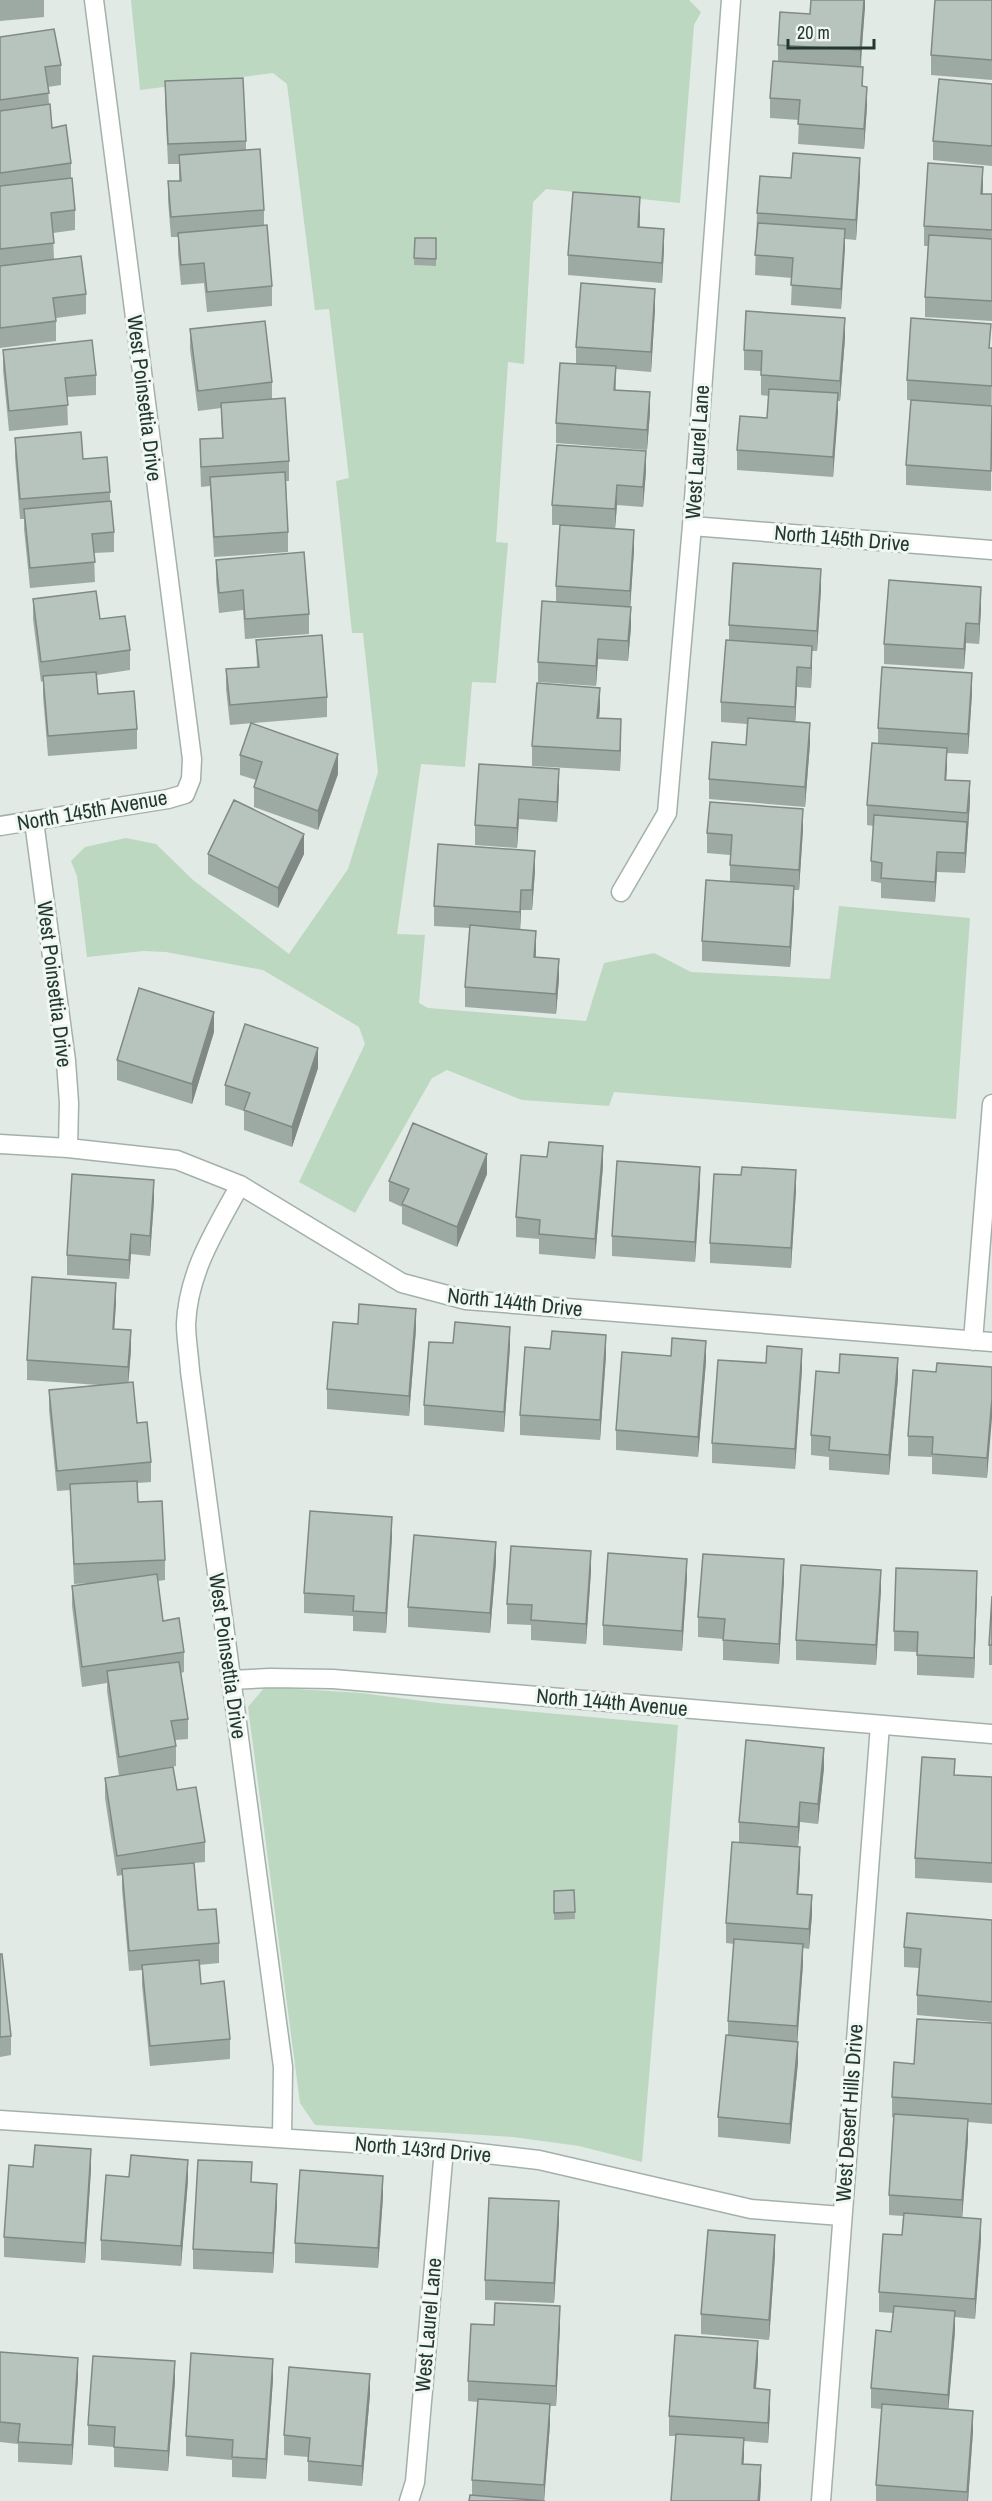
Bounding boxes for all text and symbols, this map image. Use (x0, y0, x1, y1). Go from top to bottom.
scale bar (788, 12, 874, 50)
text: 20 m (797, 20, 830, 45)
street label: West Poinsettia Drive (120, 313, 170, 483)
street label: West Laurel Lane (678, 384, 716, 520)
street label: North 145th Drive (773, 518, 911, 558)
street label: North 145th Avenue (15, 783, 169, 837)
street label: West Poinsettia Drive (30, 899, 80, 1069)
street label: North 144th Drive (446, 1280, 584, 1324)
street label: West Poinsettia Drive (202, 1571, 254, 1741)
street label: North 144th Avenue (535, 1681, 689, 1723)
street label: West Desert Hills Drive (828, 2023, 870, 2203)
street label: North 143rd Drive (354, 2129, 492, 2169)
street label: West Laurel Lane (408, 2257, 448, 2393)

